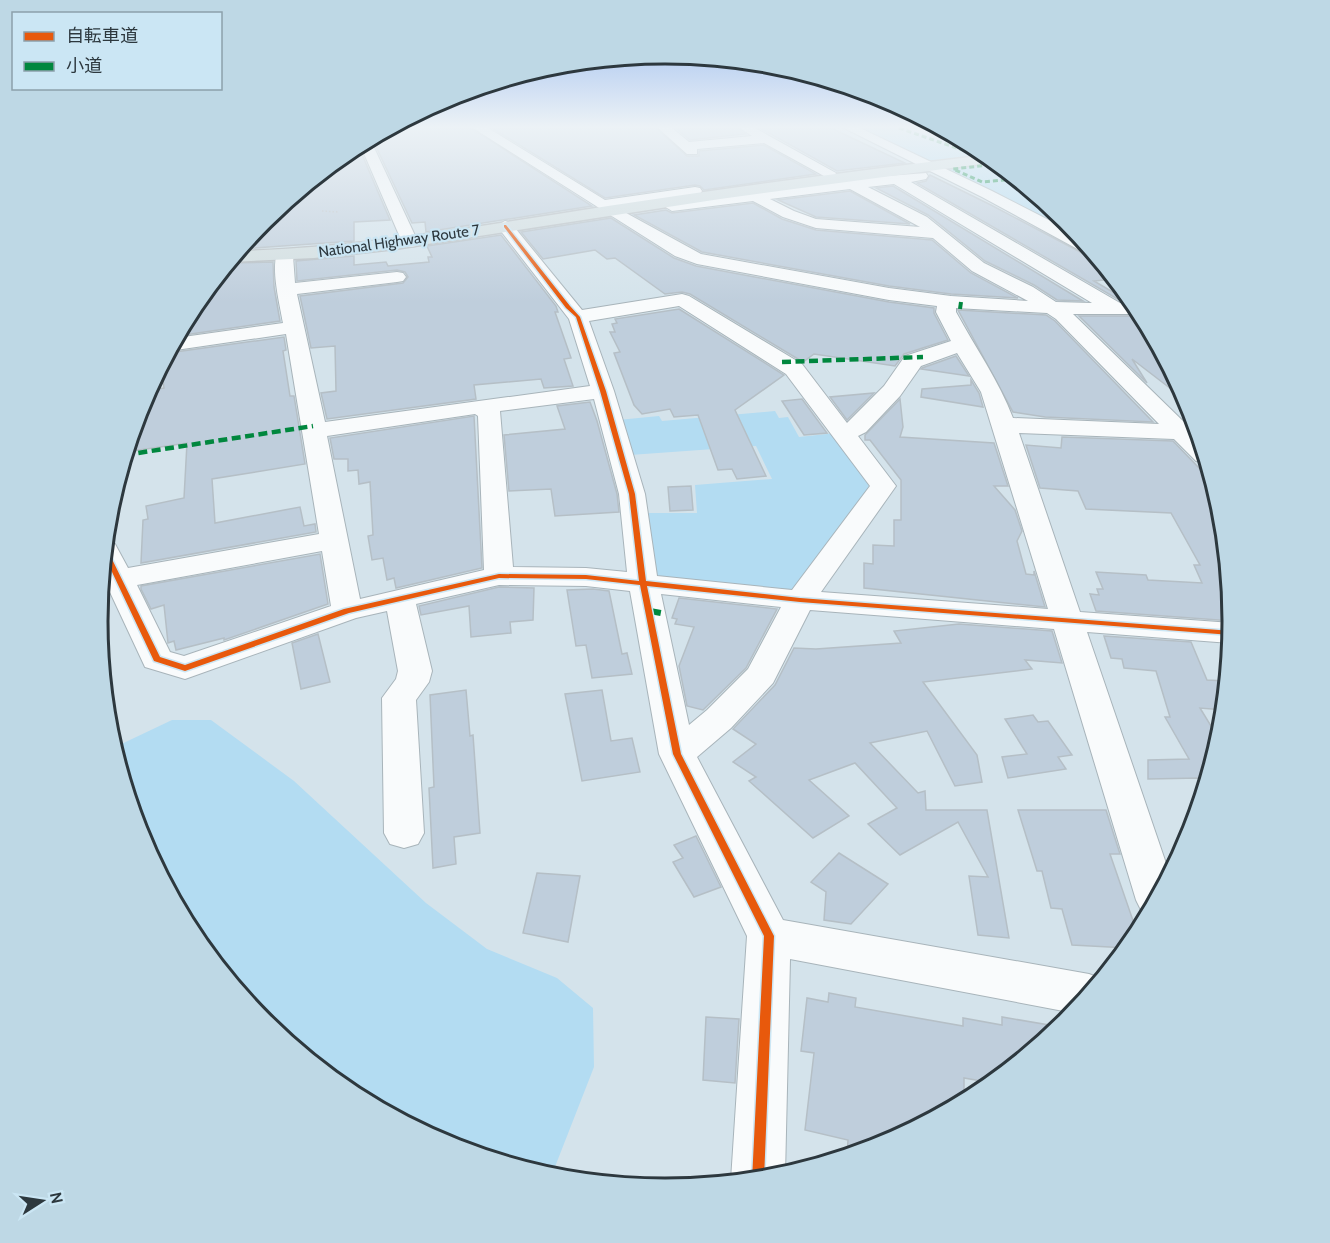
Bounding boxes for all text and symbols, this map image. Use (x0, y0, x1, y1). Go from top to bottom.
legend (12, 12, 222, 90)
text: 自転車道 (66, 25, 138, 47)
text: 小道 (66, 55, 102, 77)
street label: National Highway Route 7 (317, 221, 481, 261)
north arrow (12, 1171, 72, 1231)
text: N (46, 1190, 67, 1205)

